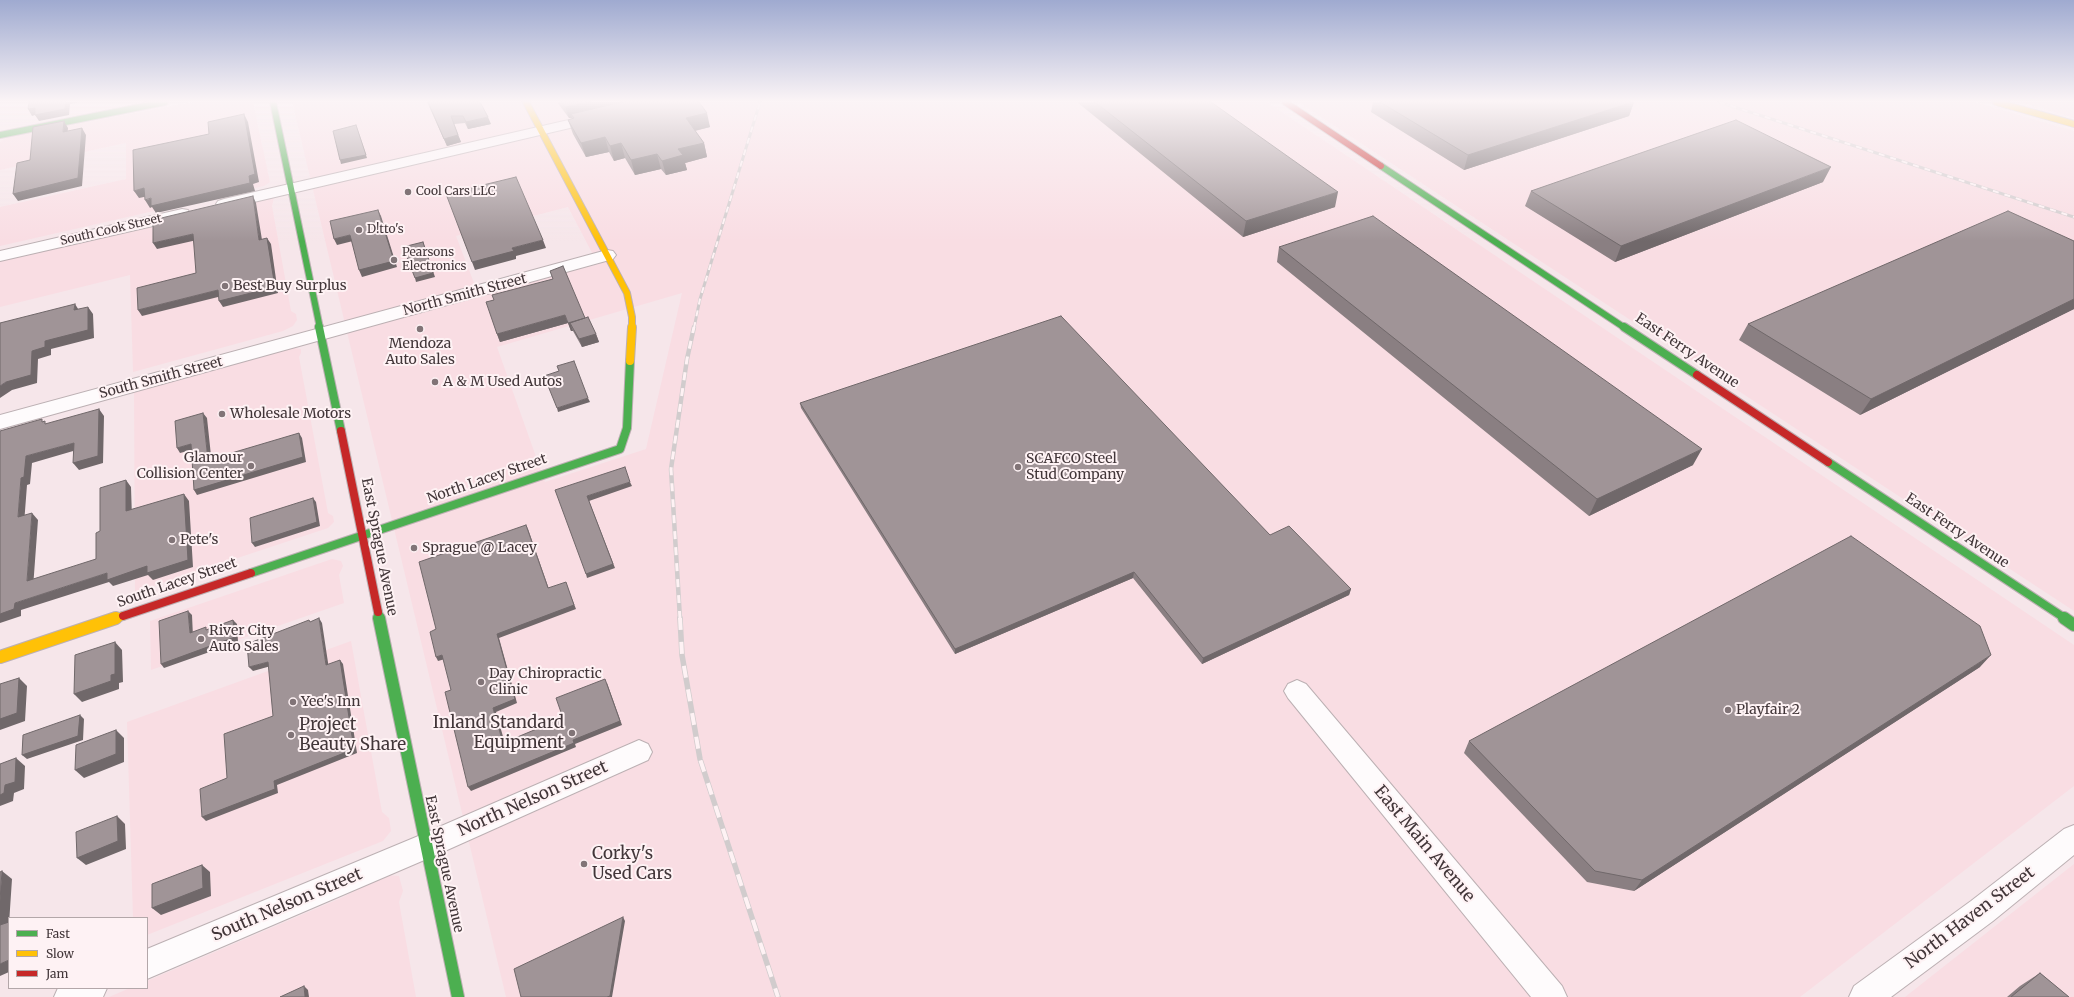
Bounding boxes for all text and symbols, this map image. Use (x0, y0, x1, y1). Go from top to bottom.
place label: Cool Cars LLC (416, 185, 496, 199)
marker: Cool Cars LLC (403, 187, 413, 197)
street label: South Cook Street (59, 211, 163, 249)
place label: D!tto's (367, 223, 404, 237)
marker: D!tto's (354, 225, 364, 235)
place label: Pearsons Electronics (402, 246, 467, 274)
marker: Pearsons Electronics (389, 255, 399, 265)
street label: North Smith Street (401, 270, 529, 320)
place label: Best Buy Surplus (233, 278, 347, 294)
marker: Best Buy Surplus (220, 281, 230, 291)
street label: East Ferry Avenue (1632, 310, 1742, 392)
marker: Mendoza Auto Sales (415, 324, 425, 334)
place label: Mendoza Auto Sales (385, 336, 455, 368)
street label: South Smith Street (97, 353, 225, 403)
place label: A & M Used Autos (443, 374, 562, 390)
marker: A & M Used Autos (430, 377, 440, 387)
place label: Wholesale Motors (230, 406, 351, 422)
marker: Wholesale Motors (217, 409, 227, 419)
place label: Glamour Collision Center (137, 450, 243, 482)
street label: North Lacey Street (425, 451, 549, 507)
place label: SCAFCO Steel Stud Company (1026, 451, 1124, 484)
marker: Glamour Collision Center (246, 461, 256, 471)
marker: SCAFCO Steel Stud Company (1013, 462, 1023, 472)
street label: East Sprague Avenue (357, 477, 401, 617)
street label: East Ferry Avenue (1902, 490, 2012, 572)
place label: Pete's (180, 532, 218, 548)
marker: Pete's (167, 535, 177, 545)
place label: Sprague @ Lacey (422, 540, 537, 556)
marker: Sprague @ Lacey (409, 543, 419, 553)
street label: South Lacey Street (115, 555, 239, 611)
place label: River City Auto Sales (209, 623, 279, 656)
marker: River City Auto Sales (196, 634, 206, 644)
place label: Day Chiropractic Clinic (489, 666, 602, 698)
marker: Day Chiropractic Clinic (476, 677, 486, 687)
place label: Yee's Inn (301, 694, 360, 710)
marker: Yee's Inn (288, 697, 298, 707)
place label: Playfair 2 (1736, 702, 1800, 718)
marker: Playfair 2 (1723, 705, 1733, 715)
place label: Inland Standard Equipment (433, 713, 564, 753)
place label: Project Beauty Share (299, 715, 406, 755)
marker: Inland Standard Equipment (567, 728, 577, 738)
marker: Project Beauty Share (286, 730, 296, 740)
street label: North Nelson Street (455, 757, 611, 841)
street label: East Main Avenue (1369, 782, 1479, 906)
street label: East Sprague Avenue (421, 794, 467, 934)
place label: Corky's Used Cars (592, 844, 672, 884)
marker: Corky's Used Cars (579, 859, 589, 869)
street label: North Haven Street (1901, 863, 2039, 973)
street label: South Nelson Street (209, 864, 365, 946)
legend (8, 917, 148, 989)
text: Fast (46, 926, 70, 941)
text: Slow (46, 946, 74, 961)
text: Jam (46, 966, 68, 981)

